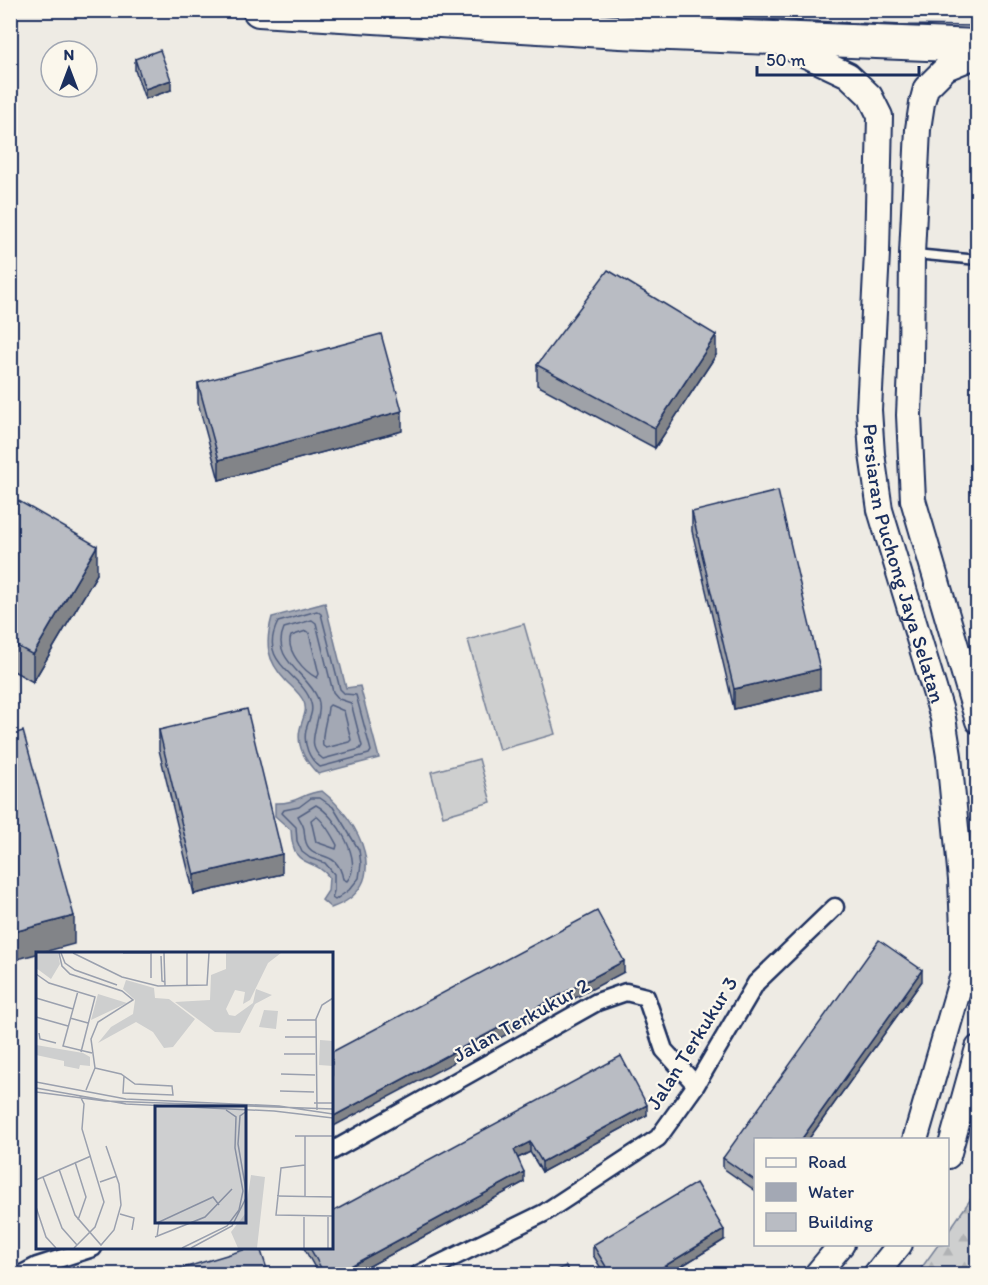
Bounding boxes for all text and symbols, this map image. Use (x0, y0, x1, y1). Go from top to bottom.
north arrow (39, 39, 99, 99)
scale bar (757, 39, 919, 77)
text: N (64, 45, 74, 64)
text: 50 m (766, 49, 806, 71)
street label: Persiaran Puchong Jaya Selatan (858, 423, 951, 706)
inset map (36, 952, 333, 1249)
street label: Jalan Terkukur 2 (448, 972, 593, 1067)
street label: Jalan Terkukur 3 (641, 972, 743, 1114)
legend (754, 1138, 949, 1246)
text: Road (808, 1151, 847, 1173)
text: Water (808, 1181, 854, 1203)
text: Building (808, 1211, 874, 1233)

